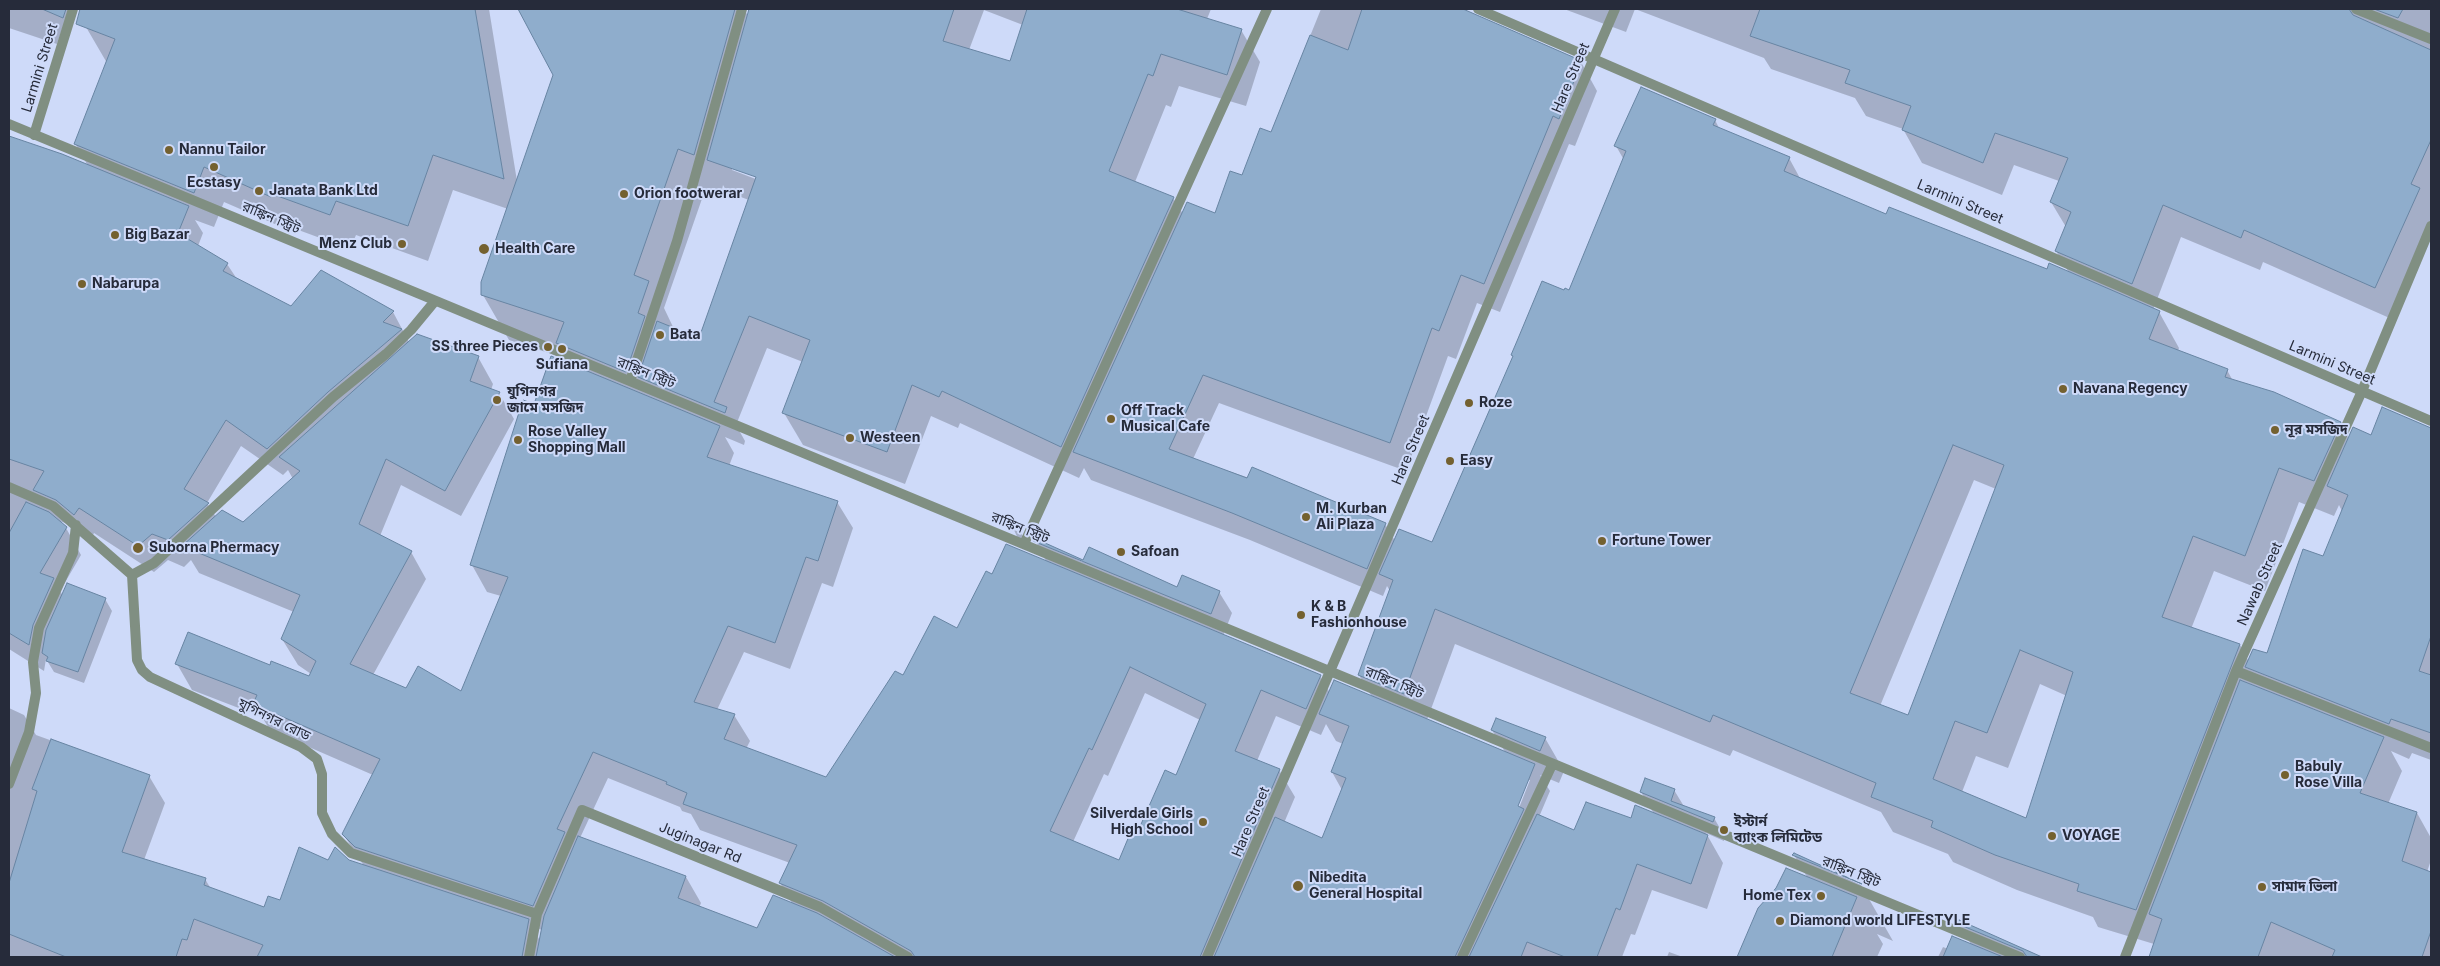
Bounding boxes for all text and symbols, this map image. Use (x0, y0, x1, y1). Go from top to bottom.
street label: Larmini Street (19, 22, 61, 114)
street label: Hare Street (1549, 40, 1593, 116)
place label: Nannu Tailor (179, 142, 266, 158)
marker: Nannu Tailor (163, 144, 175, 156)
marker: Ecstasy (208, 161, 220, 173)
place label: Ecstasy (187, 175, 241, 191)
street label: Larmini Street (1914, 176, 2006, 228)
place label: Janata Bank Ltd (269, 183, 378, 199)
marker: Janata Bank Ltd (253, 185, 265, 197)
place label: Orion footwerar (634, 186, 742, 202)
marker: Orion footwerar (618, 188, 630, 200)
street label: রাঙ্কিন স্ট্রিট (239, 198, 303, 238)
place label: Big Bazar (125, 227, 189, 243)
marker: Big Bazar (109, 229, 121, 241)
place label: Menz Club (319, 236, 392, 252)
marker: Menz Club (396, 238, 408, 250)
place label: Health Care (495, 241, 575, 257)
marker: Health Care (477, 242, 491, 256)
place label: Nabarupa (92, 276, 159, 292)
marker: Nabarupa (76, 278, 88, 290)
place label: Bata (670, 327, 701, 343)
marker: Bata (654, 329, 666, 341)
street label: Larmini Street (2286, 337, 2378, 389)
place label: SS three Pieces (431, 339, 538, 355)
marker: SS three Pieces (542, 341, 554, 353)
marker: Sufiana (556, 343, 568, 355)
street label: রাঙ্কিন স্ট্রিট (614, 354, 678, 392)
place label: Sufiana (536, 357, 588, 373)
place label: Navana Regency (2073, 381, 2188, 397)
marker: Navana Regency (2057, 383, 2069, 395)
place label: যুগিনগর জামে মসজিদ (507, 384, 584, 417)
marker: যুগিনগর জামে মসজিদ (491, 394, 503, 406)
place label: Roze (1479, 395, 1512, 411)
marker: Roze (1463, 397, 1475, 409)
place label: Off Track Musical Cafe (1121, 403, 1210, 436)
street label: Hare Street (1389, 412, 1433, 488)
marker: Off Track Musical Cafe (1105, 413, 1117, 425)
place label: নূর মসজিদ (2285, 422, 2348, 438)
place label: Rose Valley Shopping Mall (528, 424, 626, 457)
marker: নূর মসজিদ (2269, 424, 2281, 436)
place label: Westeen (860, 430, 920, 446)
marker: Westeen (844, 432, 856, 444)
marker: Rose Valley Shopping Mall (512, 434, 524, 446)
place label: Easy (1460, 453, 1493, 469)
marker: Easy (1444, 455, 1456, 467)
place label: M. Kurban Ali Plaza (1316, 501, 1387, 534)
street label: রাঙ্কিন স্ট্রিট (988, 509, 1052, 547)
marker: M. Kurban Ali Plaza (1300, 511, 1312, 523)
place label: Fortune Tower (1612, 533, 1711, 549)
marker: Fortune Tower (1596, 535, 1608, 547)
place label: Suborna Phermacy (149, 540, 280, 556)
street label: Nawab Street (2234, 540, 2286, 628)
marker: Suborna Phermacy (131, 541, 145, 555)
place label: Safoan (1131, 544, 1179, 560)
marker: Safoan (1115, 546, 1127, 558)
place label: K & B Fashionhouse (1311, 599, 1407, 632)
marker: K & B Fashionhouse (1295, 609, 1307, 621)
street label: রাঙ্কিন স্ট্রিট (1362, 663, 1426, 703)
street label: যুগিনগর রোড (235, 695, 313, 745)
place label: Babuly Rose Villa (2295, 759, 2362, 792)
marker: Babuly Rose Villa (2279, 769, 2291, 781)
street label: Hare Street (1229, 784, 1273, 860)
place label: Silverdale Girls High School (1090, 806, 1193, 839)
place label: ইস্টার্ন ব্যাংক লিমিটেড (1734, 814, 1822, 846)
marker: Silverdale Girls High School (1197, 816, 1209, 828)
street label: Juginagar Rd (656, 819, 744, 867)
marker: ইস্টার্ন ব্যাংক লিমিটেড (1718, 824, 1730, 836)
place label: VOYAGE (2062, 828, 2120, 844)
marker: VOYAGE (2046, 830, 2058, 842)
street label: রাঙ্কিন স্ট্রিট (1819, 853, 1883, 891)
place label: Nibedita General Hospital (1309, 870, 1422, 902)
marker: Nibedita General Hospital (1291, 879, 1305, 893)
place label: সামাদ ভিলা (2272, 879, 2337, 895)
marker: সামাদ ভিলা (2256, 881, 2268, 893)
place label: Home Tex (1743, 888, 1811, 904)
marker: Home Tex (1815, 890, 1827, 902)
place label: Diamond world LIFESTYLE (1790, 913, 1970, 929)
marker: Diamond world LIFESTYLE (1774, 915, 1786, 927)

